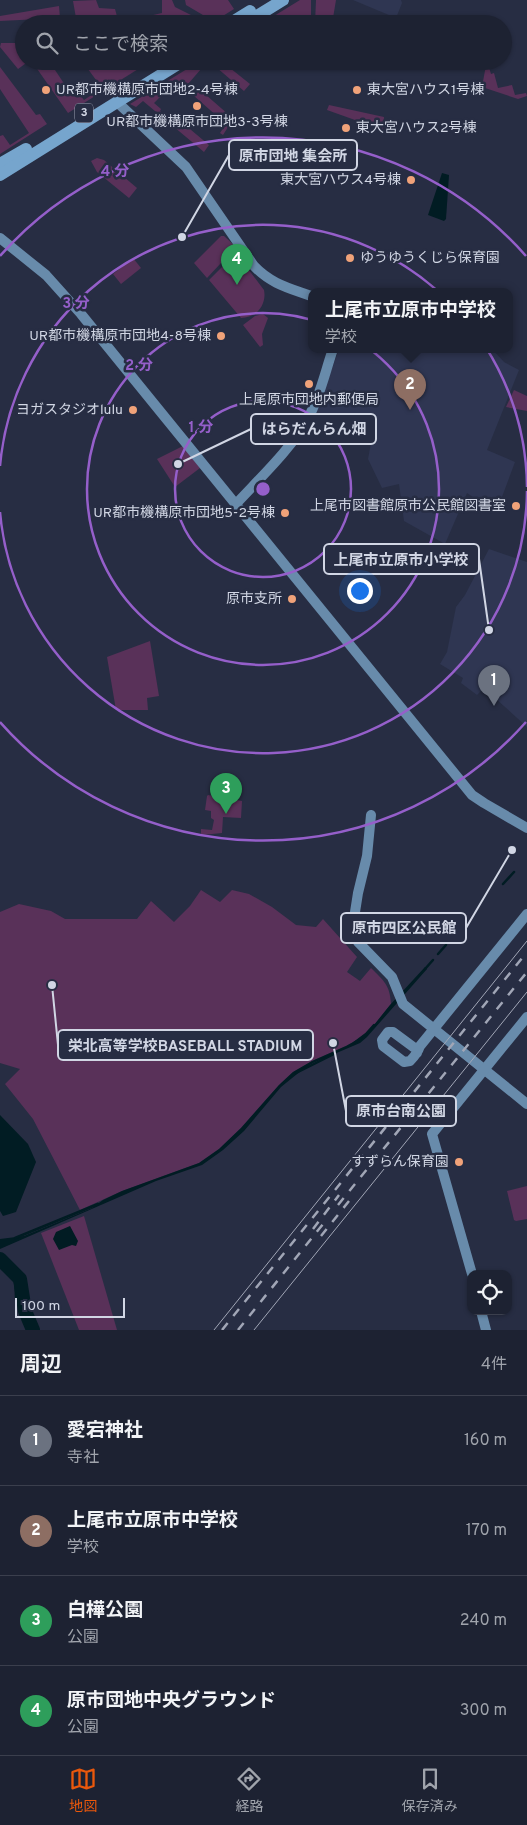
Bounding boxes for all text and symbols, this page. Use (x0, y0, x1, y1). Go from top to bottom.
search box (15, 15, 512, 70)
icon: search (33, 29, 61, 57)
text: ここで検索 (73, 33, 168, 57)
place label: UR都市機構原市団地2-4号棟 (56, 81, 238, 99)
place label: 東大宮ハウス1号棟 (367, 81, 484, 99)
marker: UR都市機構原市団地2-4号棟 (40, 84, 52, 96)
marker: 東大宮ハウス1号棟 (351, 84, 363, 96)
marker: UR都市機構原市団地3-3号棟 (191, 100, 203, 112)
road number: 3 (75, 104, 93, 122)
place label: UR都市機構原市団地3-3号棟 (106, 113, 288, 131)
place label: 東大宮ハウス2号棟 (356, 119, 477, 137)
marker: 東大宮ハウス2号棟 (340, 122, 352, 134)
callout: 原市団地 集会所 (229, 140, 357, 170)
text: 原市団地 集会所 (239, 148, 347, 167)
text: 4 分 (101, 163, 129, 182)
place label: 東大宮ハウス4号棟 (280, 171, 401, 189)
marker: 東大宮ハウス4号棟 (405, 174, 417, 186)
pin: 4 (221, 244, 253, 285)
place label: ゆうゆうくじら保育園 (360, 250, 500, 267)
marker: ゆうゆうくじら保育園 (344, 252, 356, 264)
popup (308, 288, 513, 353)
text: 3 分 (62, 295, 90, 314)
text: 上尾市立原市中学校 (325, 299, 496, 323)
place label: UR都市機構原市団地4-8号棟 (29, 327, 211, 345)
text: 学校 (325, 328, 357, 348)
marker: UR都市機構原市団地4-8号棟 (215, 330, 227, 342)
text: 2 分 (125, 357, 153, 376)
pin: 2 (394, 369, 426, 410)
marker: 上尾原市団地内郵便局 (303, 378, 315, 390)
place label: 上尾原市団地内郵便局 (239, 392, 379, 409)
place label: ヨガスタジオlulu (16, 402, 123, 419)
marker: ヨガスタジオlulu (127, 404, 139, 416)
callout: はらだんらん畑 (251, 414, 376, 444)
text: 1 分 (189, 419, 213, 438)
text: はらだんらん畑 (261, 421, 367, 440)
centre of rings (254, 480, 272, 498)
place label: 上尾市図書館原市公民館図書室 (310, 498, 506, 515)
marker: 上尾市図書館原市公民館図書室 (510, 500, 522, 512)
place label: UR都市機構原市団地5-2号棟 (93, 504, 275, 522)
marker: UR都市機構原市団地5-2号棟 (279, 507, 291, 519)
callout: 上尾市立原市小学校 (324, 544, 479, 574)
text: 上尾市立原市小学校 (333, 552, 469, 571)
your location (347, 578, 373, 604)
place label: 原市支所 (226, 591, 282, 608)
marker: 原市支所 (286, 593, 298, 605)
pin: 1 (478, 665, 510, 706)
pin: 3 (210, 773, 242, 814)
callout: 原市四区公民館 (341, 913, 466, 943)
text: 原市四区公民館 (351, 920, 457, 939)
callout: 栄北高等学校BASEBALL STADIUM (58, 1030, 313, 1060)
text: 栄北高等学校BASEBALL STADIUM (68, 1038, 302, 1057)
callout: 原市台南公園 (346, 1096, 456, 1126)
text: 原市台南公園 (356, 1103, 446, 1122)
place label: すずらん保育園 (351, 1154, 449, 1171)
marker: すずらん保育園 (453, 1156, 465, 1168)
map controls (467, 1270, 512, 1315)
button: locate (467, 1270, 512, 1315)
scale bar (15, 1295, 125, 1318)
text: 100 m (22, 1298, 60, 1315)
text: 周辺 (20, 1352, 62, 1379)
text: 4件 (481, 1355, 507, 1375)
text: 愛宕神社 (67, 1419, 143, 1443)
text: 1 (33, 1431, 39, 1451)
text: 160 m (464, 1431, 507, 1451)
text: 寺社 (67, 1448, 99, 1468)
text: 上尾市立原市中学校 (67, 1509, 238, 1533)
text: 2 (31, 1521, 41, 1541)
text: 170 m (466, 1521, 507, 1541)
text: 学校 (67, 1538, 99, 1558)
text: 白樺公園 (67, 1599, 143, 1623)
text: 3 (31, 1611, 41, 1631)
text: 240 m (460, 1611, 507, 1631)
text: 公園 (67, 1628, 99, 1648)
text: 原市団地中央グラウンド (67, 1689, 276, 1713)
text: 4 (31, 1701, 41, 1721)
text: 300 m (460, 1701, 507, 1721)
text: 公園 (67, 1718, 99, 1738)
tab: 地図 (69, 1765, 97, 1816)
tab: 経路 (235, 1765, 263, 1816)
tab: 保存済み (402, 1765, 458, 1816)

